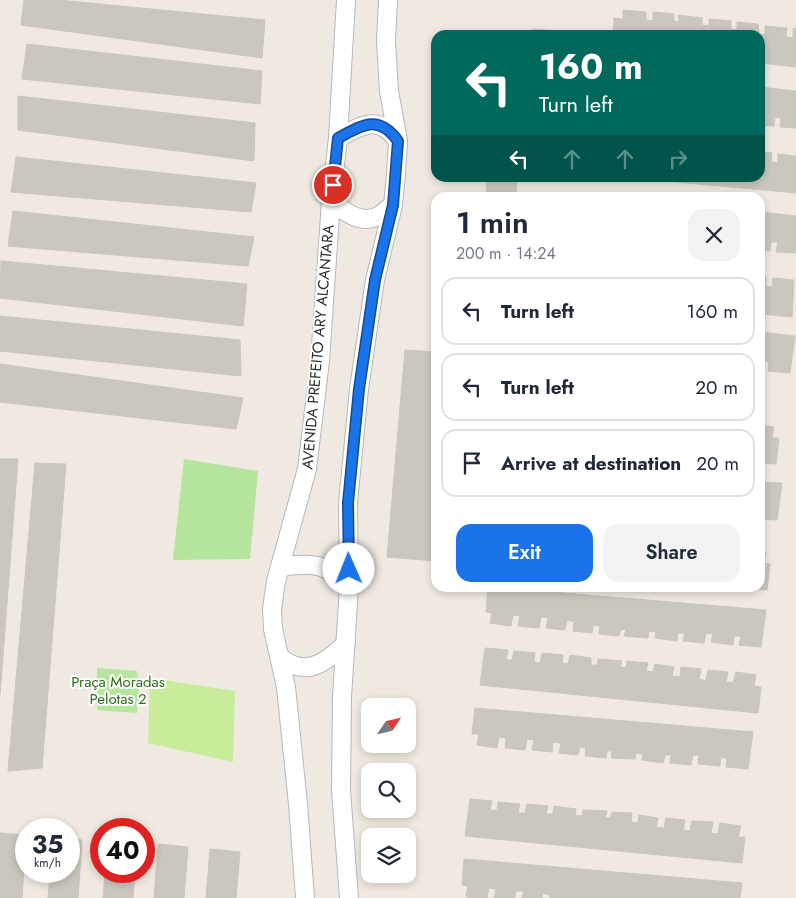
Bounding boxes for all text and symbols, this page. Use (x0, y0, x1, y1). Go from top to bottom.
text: 160 m (539, 42, 643, 92)
icon: left (456, 50, 521, 115)
text: Turn left (539, 88, 613, 120)
icon: left (505, 145, 533, 173)
icon: ahead (558, 145, 586, 173)
icon: ahead (611, 145, 639, 173)
icon: right (664, 145, 692, 173)
pin (312, 164, 354, 206)
icon: arrive (319, 171, 347, 199)
text: 1 min (456, 201, 529, 244)
button: close (688, 209, 740, 261)
street label: AVENIDA PREFEITO ARY ALCANTARA (296, 224, 340, 470)
text: 200 m · 14:24 (456, 242, 556, 265)
icon: left (458, 297, 486, 325)
text: Turn left (501, 298, 574, 325)
text: 160 m (687, 298, 738, 325)
icon: left (458, 373, 486, 401)
text: Turn left (501, 374, 574, 401)
text: 20 m (695, 374, 738, 401)
icon: arrive (458, 449, 486, 477)
text: Arrive at destination (501, 450, 681, 477)
text: 20 m (696, 450, 739, 477)
button: Exit (456, 524, 593, 582)
button: Share (603, 524, 740, 582)
position arrow (322, 542, 374, 594)
park label: Praça Moradas Pelotas 2 (71, 671, 165, 710)
north arrow (361, 698, 416, 752)
map controls (361, 698, 416, 883)
button: search (361, 763, 416, 818)
speed limit sign: 40 (90, 818, 155, 883)
text: 35 (32, 826, 63, 862)
button: layers (361, 828, 416, 883)
text: km/h (34, 854, 61, 872)

